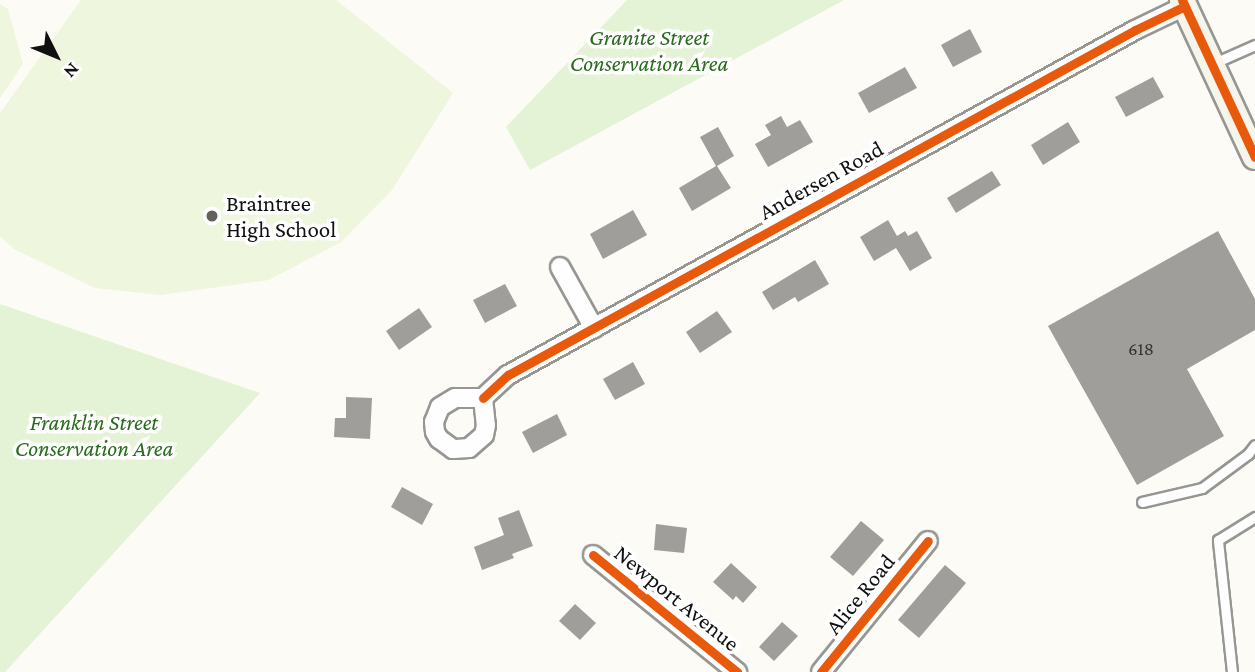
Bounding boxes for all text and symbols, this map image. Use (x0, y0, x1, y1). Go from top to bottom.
north arrow (21, 21, 91, 91)
park label: Granite Street Conservation Area (570, 23, 728, 77)
text: N (60, 59, 84, 83)
street label: Andersen Road (754, 134, 888, 226)
place label: Braintree High School (226, 189, 336, 243)
marker: Braintree High School (204, 208, 220, 224)
house number: 618 (1128, 338, 1154, 360)
park label: Franklin Street Conservation Area (15, 408, 173, 462)
street label: Newport Avenue (609, 539, 745, 657)
street label: Alice Road (819, 548, 901, 640)

